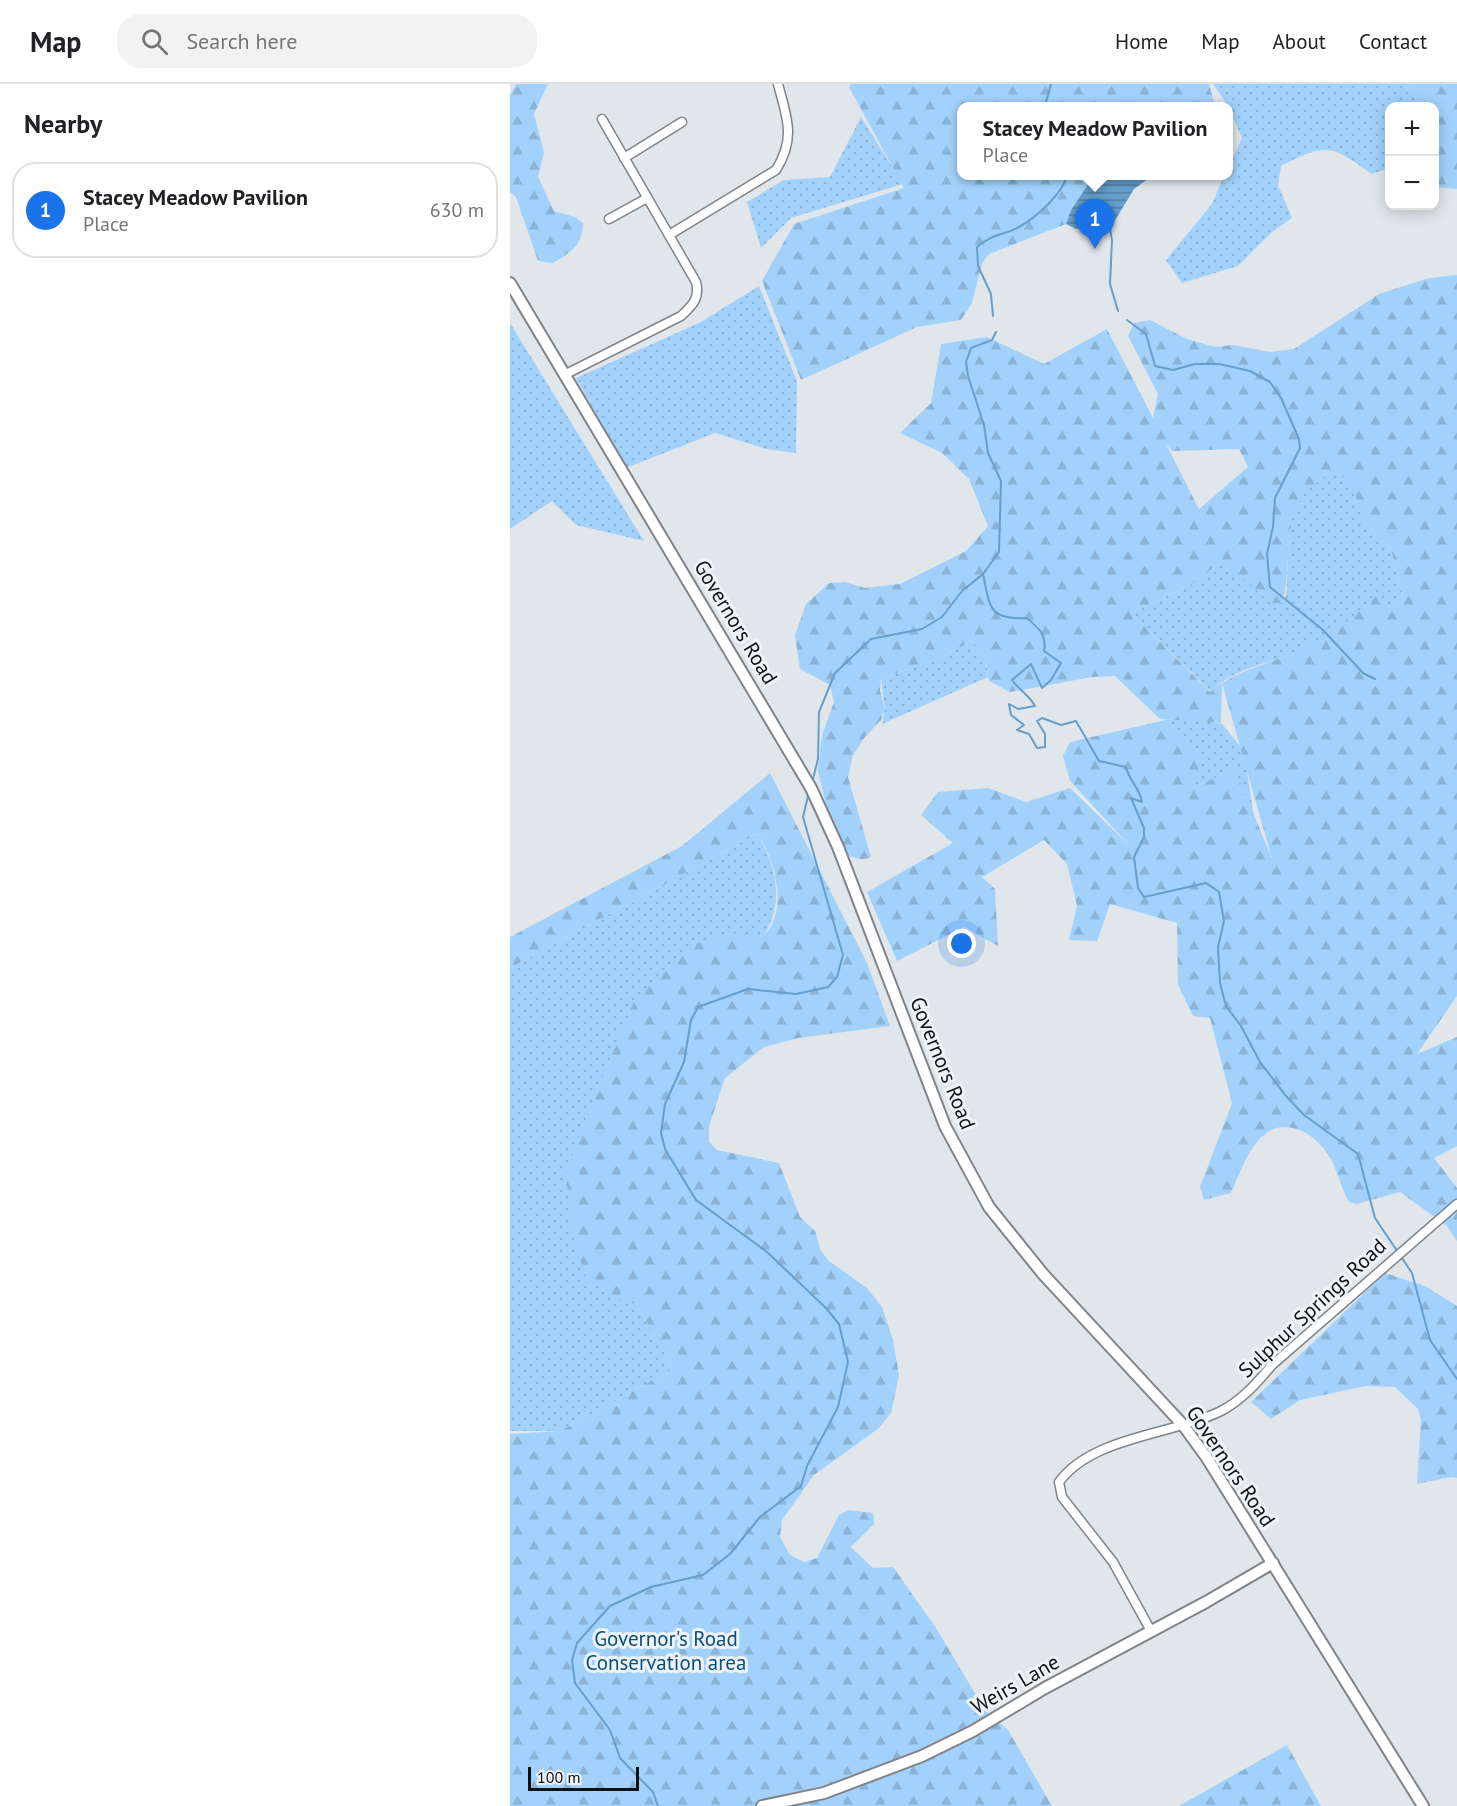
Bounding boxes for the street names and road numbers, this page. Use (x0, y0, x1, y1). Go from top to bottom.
street label: Governors Road (688, 555, 784, 689)
street label: Governors Road (904, 993, 982, 1133)
street label: Sulphur Springs Road (1232, 1232, 1392, 1384)
street label: Governors Road (1181, 1400, 1281, 1532)
street label: Weirs Lane (966, 1648, 1064, 1720)

